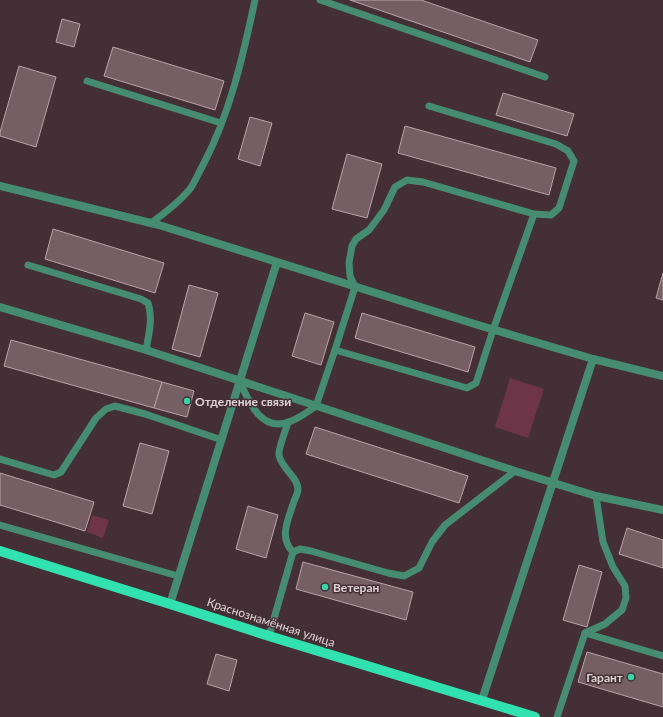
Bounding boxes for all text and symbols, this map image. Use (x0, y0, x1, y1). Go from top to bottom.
place label: Отделение связи (195, 394, 291, 409)
marker: Отделение связи (182, 396, 192, 406)
place label: Ветеран (333, 580, 379, 595)
marker: Ветеран (320, 582, 330, 592)
street label: Краснознамённая улица (205, 594, 337, 650)
place label: Гарант (586, 670, 624, 685)
marker: Гарант (626, 672, 636, 682)

